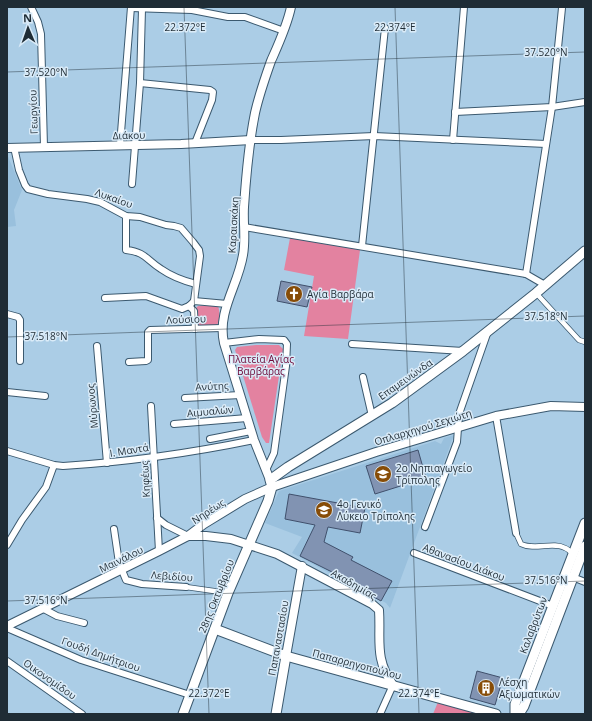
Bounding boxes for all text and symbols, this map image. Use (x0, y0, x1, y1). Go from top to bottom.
north arrow (8, 8, 48, 48)
text: N (23, 10, 32, 25)
text: 22.372°E (164, 20, 206, 34)
text: 22.374°E (374, 20, 416, 34)
text: 37.520°N (524, 45, 568, 59)
text: 37.520°N (24, 65, 68, 79)
street label: Γεωργίου (25, 90, 41, 134)
street label: Διάκου (113, 128, 145, 142)
street label: Λυκαίου (93, 185, 135, 211)
street label: Καραισκάκη (225, 196, 241, 254)
church icon: Αγία Βαρβάρα (284, 284, 304, 304)
place label: Αγία Βαρβάρα (307, 287, 374, 301)
text: 37.518°N (524, 309, 568, 323)
street label: Λούσιου (166, 311, 206, 327)
text: 37.518°N (24, 329, 68, 343)
park label: Πλατεία Αγίας Βαρβάρας (228, 352, 294, 378)
street label: Επαμεινώνδα (375, 355, 435, 403)
street label: Ανύτης (195, 378, 229, 394)
street label: Μύρωνος (83, 383, 101, 429)
street label: Αιμυαλών (186, 402, 234, 420)
street label: Οπλαρχηγού Σεχιώτη (373, 406, 473, 448)
street label: Ι. Μαντά (108, 440, 150, 460)
street label: Κηφέως (137, 460, 153, 498)
place label: 2ο Νηπιαγωγείο Τρίπολης (396, 461, 472, 487)
school or university icon: 2ο Νηπιαγωγείο Τρίπολης (373, 464, 393, 484)
street label: Νηρέως (189, 495, 227, 527)
place label: 4ο Γενικό Λύκειο Τρίπολης (337, 497, 415, 523)
school or university icon: 4ο Γενικό Λύκειο Τρίπολης (314, 500, 334, 520)
street label: Αθανασίου Διάκου (421, 540, 507, 584)
street label: Μαινάλου (97, 542, 145, 576)
street label: 28ης Οκτωβρίου (195, 557, 237, 635)
street label: Ακαδημίας (329, 565, 379, 603)
street label: Λεβιδίου (151, 568, 193, 584)
text: 37.516°N (524, 573, 568, 587)
text: 37.516°N (24, 593, 68, 607)
street label: Καλαβρύτων (516, 595, 550, 655)
street label: Παπαναστασίου (264, 599, 292, 677)
street label: Γουδή Δημήτριου (60, 633, 142, 675)
street label: Παπαρρηγοπούλου (311, 645, 403, 683)
street label: Οικονομίδου (21, 656, 79, 702)
place label: Λέσχη Αξιωματικών (499, 675, 560, 701)
building icon: Λέσχη Αξιωματικών (476, 678, 496, 698)
text: 22.372°E (188, 686, 230, 700)
text: 22.374°E (398, 686, 440, 700)

